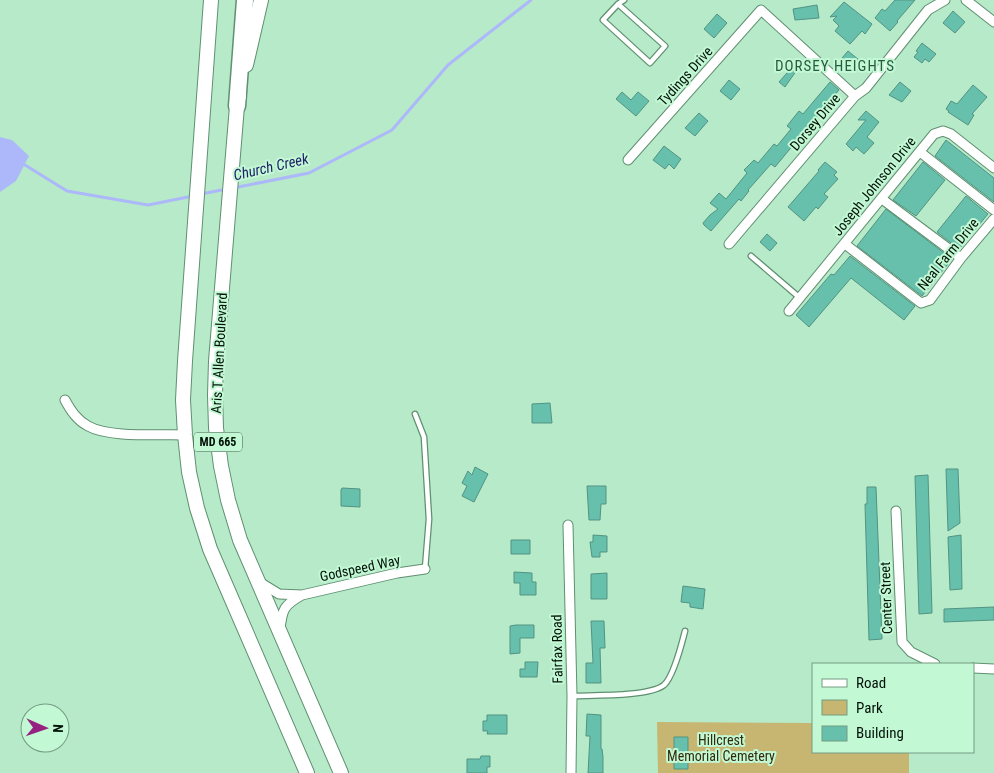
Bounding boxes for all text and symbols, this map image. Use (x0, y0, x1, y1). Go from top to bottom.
street label: Tydings Drive (654, 43, 716, 109)
district label: DORSEY HEIGHTS (775, 57, 895, 75)
street label: Dorsey Drive (787, 90, 844, 154)
street label: Joseph Johnson Drive (829, 133, 919, 239)
water label: Church Creek (232, 150, 311, 184)
street label: Neal Farm Drive (914, 215, 982, 293)
street label: Aris T Allen Boulevard (208, 292, 230, 414)
road number: MD 665 (194, 432, 242, 452)
street label: Godspeed Way (318, 552, 402, 584)
street label: Center Street (877, 562, 895, 634)
street label: Fairfax Road (548, 614, 566, 684)
legend (812, 663, 974, 753)
text: Road (856, 674, 886, 692)
text: Park (856, 699, 883, 717)
north arrow (20, 703, 70, 753)
text: N (50, 724, 66, 733)
text: Building (856, 724, 904, 742)
park label: Hillcrest Memorial Cemetery (667, 732, 775, 764)

